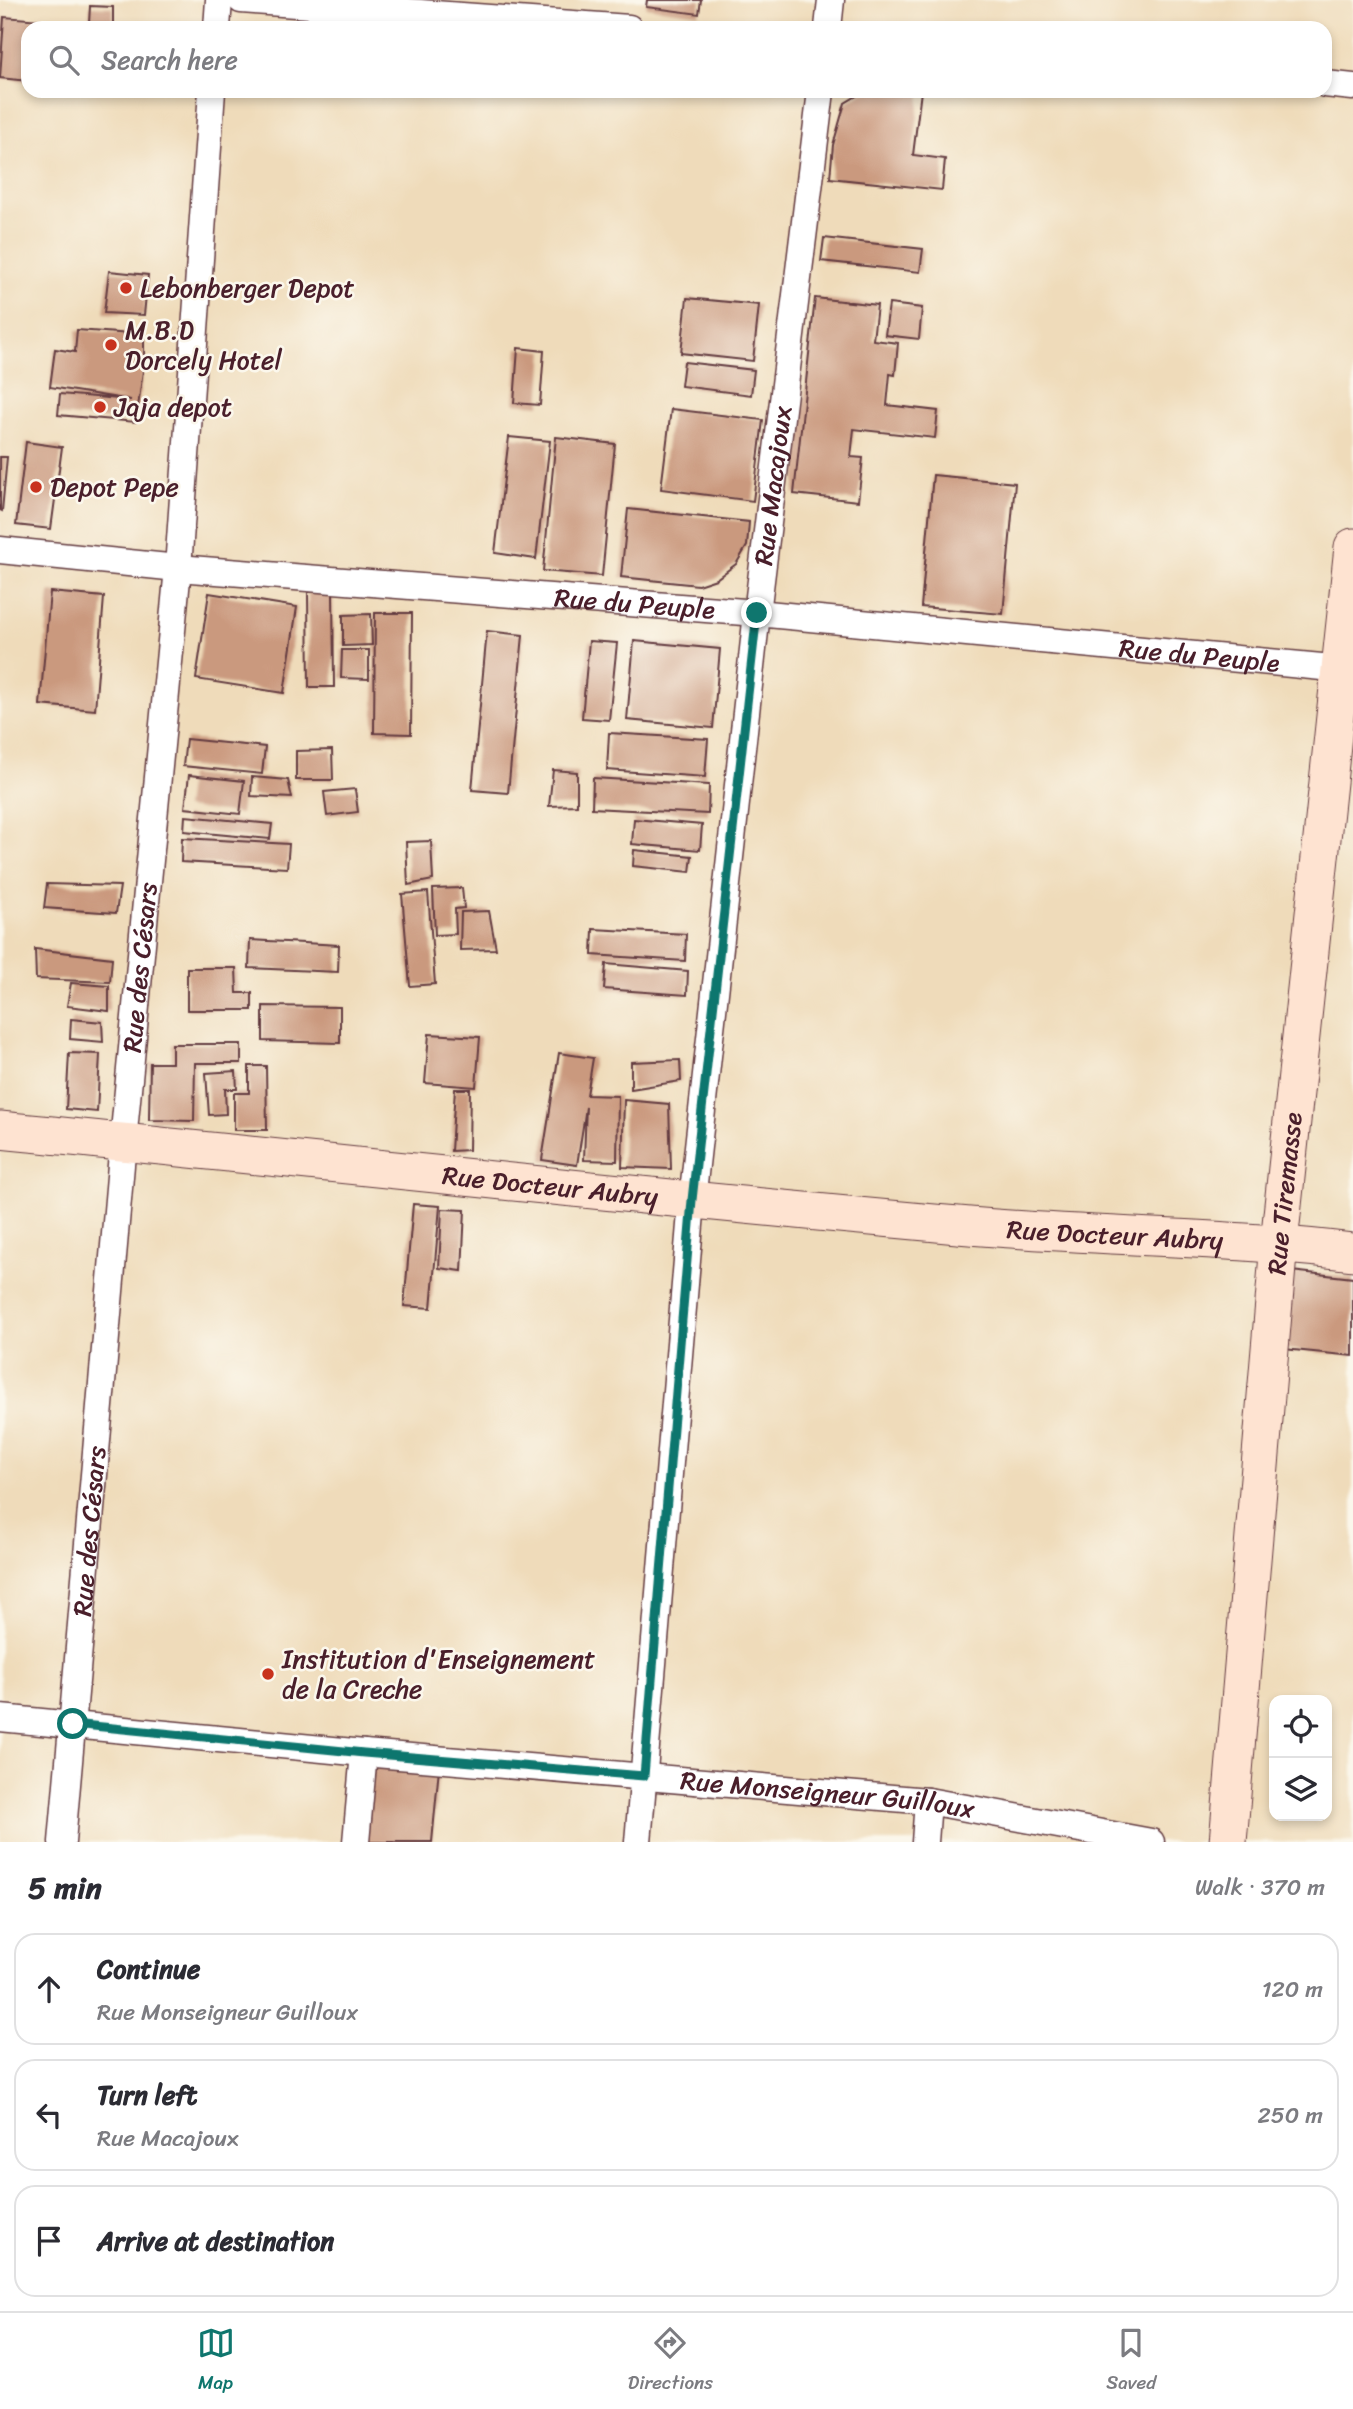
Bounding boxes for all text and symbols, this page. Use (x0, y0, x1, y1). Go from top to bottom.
search box (21, 21, 1332, 98)
text: Search here (101, 37, 238, 83)
icon: search (45, 41, 83, 79)
place label: Lebonberger Depot (140, 265, 355, 311)
marker: Lebonberger Depot (118, 280, 134, 296)
place label: M.B.D Dorcely Hotel (125, 307, 282, 383)
marker: M.B.D Dorcely Hotel (103, 337, 119, 353)
place label: Jaja depot (113, 384, 232, 430)
marker: Jaja depot (92, 399, 108, 415)
street label: Rue Macajoux (740, 403, 805, 568)
place label: Depot Pepe (50, 464, 179, 510)
marker: Depot Pepe (28, 479, 44, 495)
street label: Rue du Peuple (553, 574, 717, 633)
route end (741, 597, 772, 628)
street label: Rue du Peuple (1117, 625, 1282, 686)
street label: Rue des Césars (109, 880, 171, 1055)
street label: Rue Tiremasse (1253, 1109, 1316, 1277)
street label: Rue Docteur Aubry (440, 1152, 661, 1220)
street label: Rue Docteur Aubry (1005, 1206, 1225, 1264)
street label: Rue des Césars (59, 1444, 119, 1618)
place label: Institution d'Enseignement de la Creche (281, 1636, 595, 1712)
marker: Institution d'Enseignement de la Creche (260, 1666, 276, 1682)
map controls (1269, 1695, 1332, 1821)
button: locate (1269, 1695, 1332, 1758)
route start (57, 1708, 88, 1739)
street label: Rue Monseigneur Guilloux (679, 1757, 979, 1832)
button: layers (1269, 1758, 1332, 1821)
text: 5 min (28, 1861, 102, 1915)
text: Walk · 370 m (1195, 1867, 1325, 1908)
text: Continue (97, 1946, 200, 1992)
text: 120 m (1262, 1969, 1323, 2010)
icon: ahead (30, 1970, 68, 2008)
text: Rue Monseigneur Guilloux (97, 1992, 358, 2033)
text: Turn left (97, 2072, 197, 2118)
text: 250 m (1257, 2095, 1323, 2136)
icon: left (30, 2096, 68, 2134)
text: Rue Macajoux (97, 2118, 239, 2159)
text: Arrive at destination (97, 2218, 334, 2264)
icon: arrive (30, 2222, 68, 2260)
tab: Map (197, 2324, 235, 2399)
tab: Directions (628, 2324, 713, 2399)
tab: Saved (1106, 2324, 1156, 2399)

